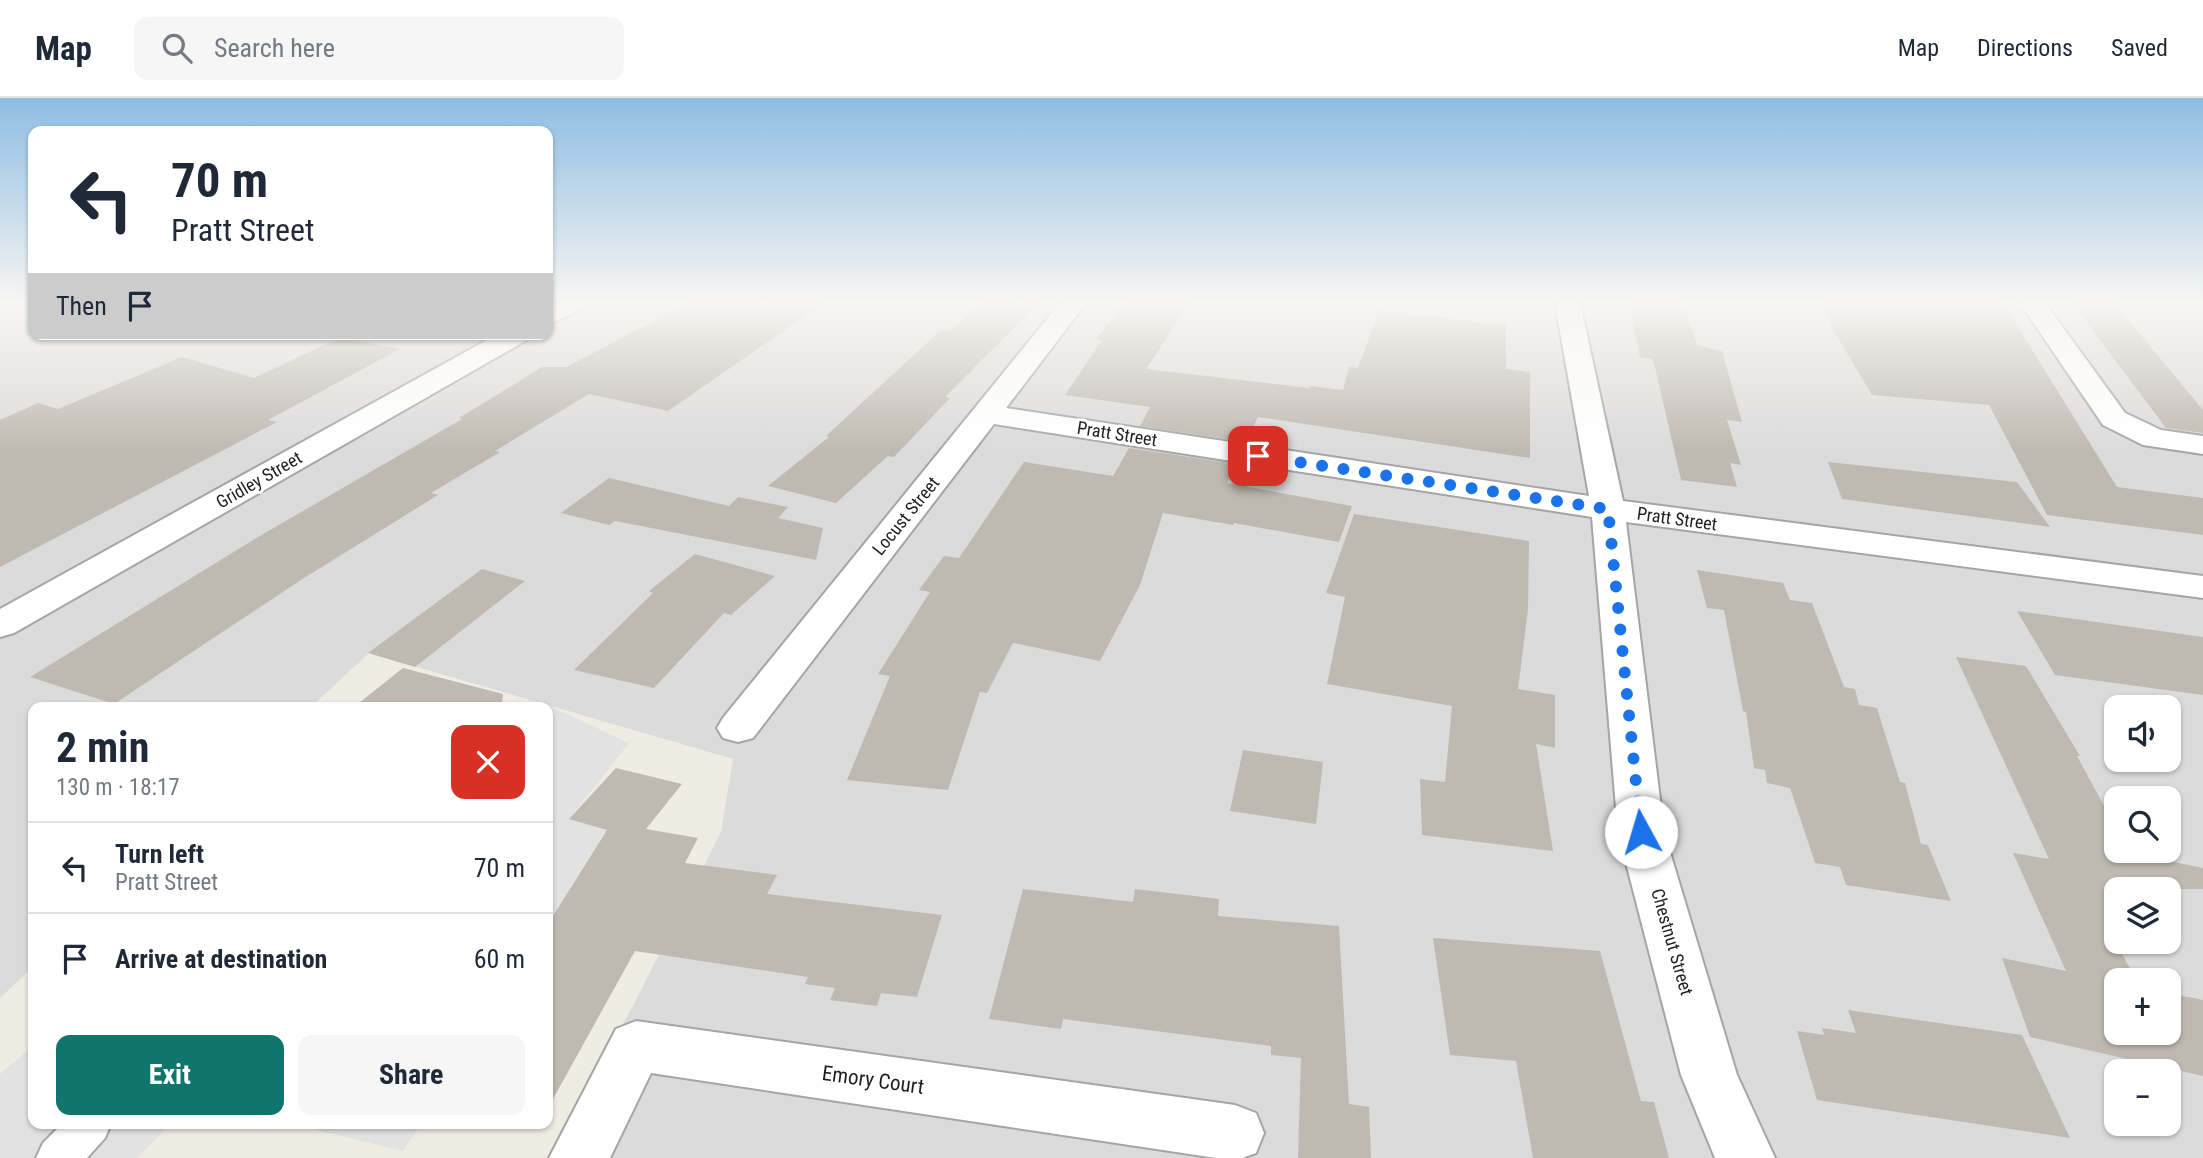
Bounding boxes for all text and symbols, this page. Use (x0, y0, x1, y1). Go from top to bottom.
search box (134, 17, 624, 80)
text: Map (35, 29, 92, 68)
icon: search (158, 29, 196, 67)
text: Search here (214, 33, 335, 63)
text: Map (1898, 34, 1939, 62)
text: Directions (1977, 34, 2073, 62)
text: Saved (2111, 34, 2168, 62)
text: 70 m (171, 152, 268, 209)
icon: left (56, 154, 147, 245)
text: Pratt Street (171, 211, 314, 249)
icon: arrive (121, 287, 159, 325)
text: Then (56, 291, 107, 321)
street label: Pratt Street (1076, 417, 1159, 450)
pin (1228, 426, 1288, 486)
icon: arrive (1239, 437, 1277, 475)
street label: Gridley Street (212, 447, 305, 513)
street label: Locust Street (868, 472, 943, 559)
street label: Pratt Street (1636, 502, 1718, 535)
map controls (2104, 695, 2181, 1136)
button: sound (2104, 695, 2181, 772)
text: 2 min (56, 723, 149, 772)
button: close (451, 725, 525, 799)
text: 130 m · 18:17 (56, 774, 180, 801)
button: search (2104, 786, 2181, 863)
position arrow (1604, 795, 1678, 869)
text: Turn left (115, 839, 204, 869)
icon: left (56, 849, 94, 887)
text: 70 m (474, 853, 525, 883)
text: Pratt Street (115, 869, 218, 896)
button: layers (2104, 877, 2181, 954)
street label: Chestnut Street (1647, 886, 1698, 998)
icon: arrive (56, 940, 94, 978)
text: Arrive at destination (115, 944, 327, 974)
text: 60 m (474, 944, 525, 974)
button: + (2104, 968, 2181, 1045)
button: Exit (56, 1035, 284, 1115)
button: Share (298, 1035, 525, 1115)
button: − (2104, 1059, 2181, 1136)
street label: Emory Court (820, 1061, 926, 1099)

